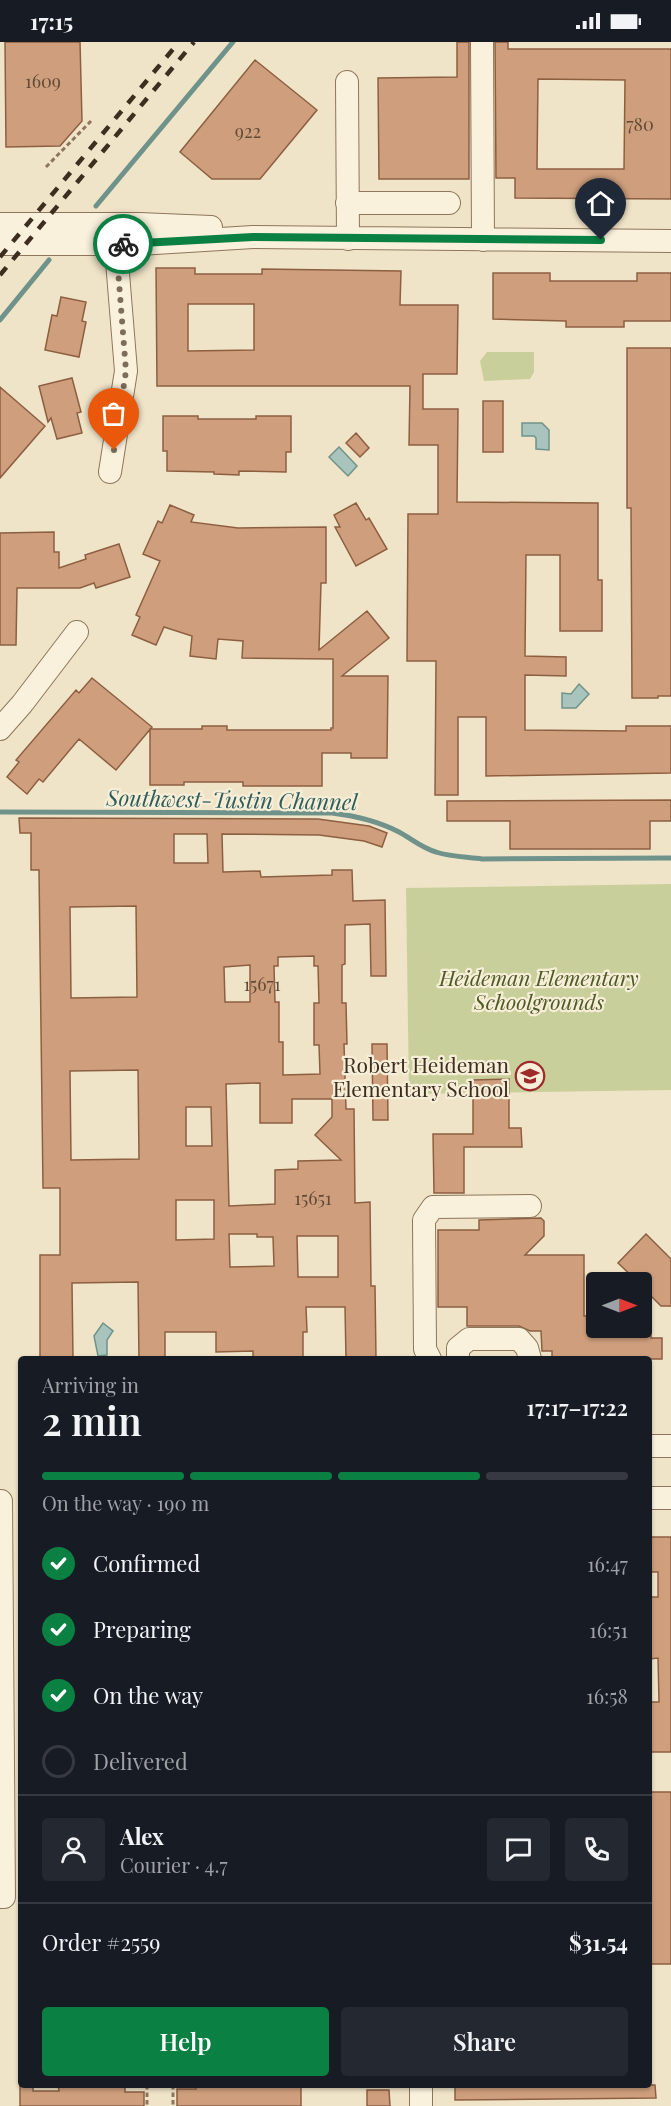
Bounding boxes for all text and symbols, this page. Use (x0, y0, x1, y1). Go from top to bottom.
text: 17:15 (30, 6, 73, 36)
house number: 1609 (25, 69, 61, 93)
house number: 780 (626, 112, 654, 136)
house number: 922 (235, 119, 261, 143)
pin (575, 178, 626, 240)
icon: home (584, 187, 617, 220)
courier (93, 214, 153, 274)
icon: bike (107, 228, 140, 261)
pin (88, 388, 139, 450)
icon: bag (97, 397, 130, 430)
water label: Southwest-Tustin Channel (105, 782, 359, 816)
park label: Heideman Elementary Schoolgrounds (438, 963, 639, 1015)
house number: 15671 (243, 972, 281, 996)
place label: Robert Heideman Elementary School (333, 1050, 509, 1102)
school or university icon: Robert Heideman Elementary School (514, 1060, 546, 1092)
house number: 15651 (294, 1186, 332, 1210)
north arrow (586, 1272, 652, 1338)
map controls (586, 1272, 652, 1338)
text: Arriving in (42, 1371, 139, 1398)
text: 17:17–17:22 (527, 1392, 628, 1422)
text: 2 min (42, 1394, 142, 1446)
text: On the way · 190 m (42, 1489, 209, 1516)
icon: check (42, 1547, 75, 1580)
text: Confirmed (93, 1548, 200, 1578)
text: 16:47 (587, 1550, 628, 1577)
icon: check (42, 1613, 75, 1646)
text: Preparing (93, 1614, 191, 1644)
text: 16:51 (589, 1616, 628, 1643)
icon: check (42, 1679, 75, 1712)
text: On the way (93, 1680, 203, 1710)
text: 16:58 (586, 1682, 628, 1709)
text: Delivered (93, 1746, 188, 1776)
button: person (42, 1818, 105, 1881)
button: chat (487, 1818, 550, 1881)
button: phone (565, 1818, 628, 1881)
text: Alex (120, 1821, 164, 1851)
text: Courier · 4.7 (120, 1851, 228, 1878)
text: Order #2559 (42, 1927, 160, 1957)
text: $31.54 (569, 1927, 628, 1957)
button: Help (42, 2007, 329, 2076)
button: Share (341, 2007, 628, 2076)

